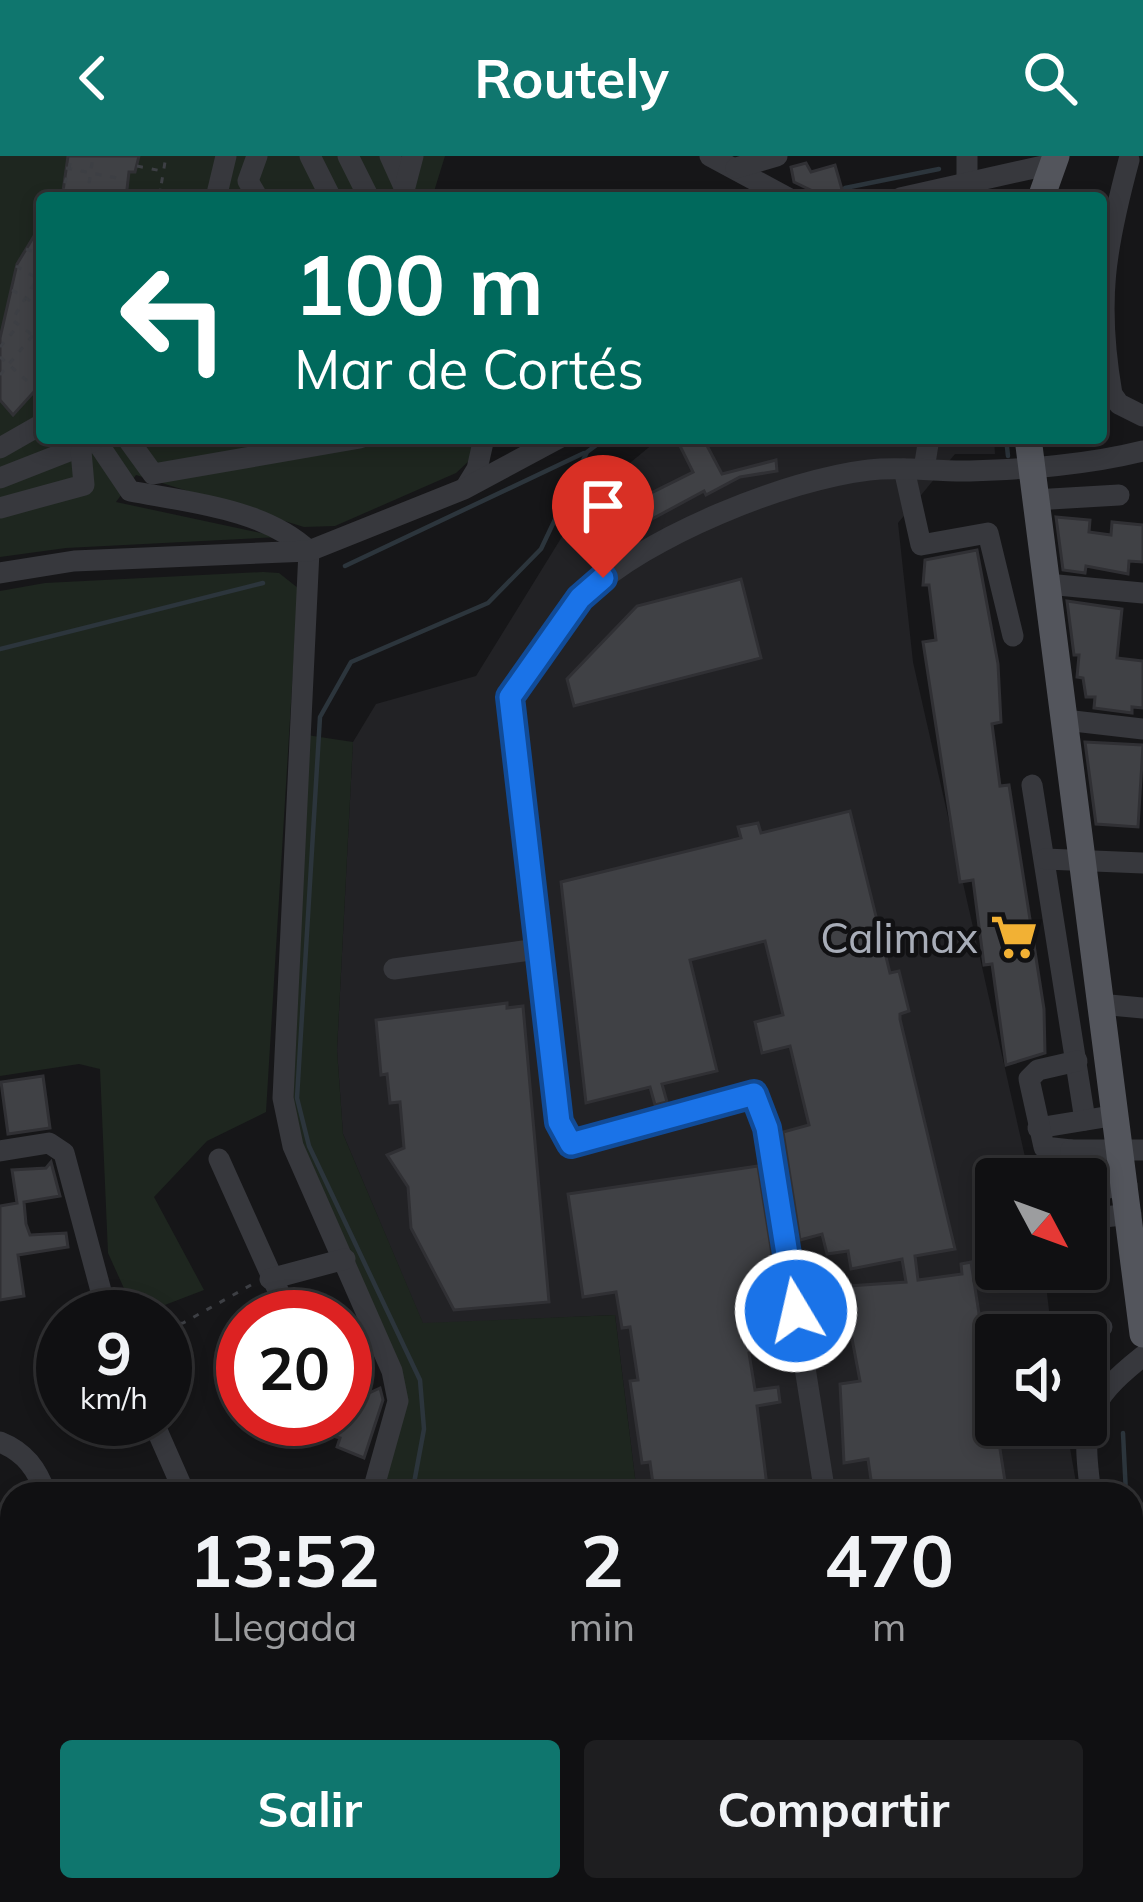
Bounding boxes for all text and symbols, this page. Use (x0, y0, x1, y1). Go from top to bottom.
text: Routely (474, 44, 669, 112)
icon: back (60, 45, 126, 111)
icon: search (1017, 45, 1083, 111)
text: 100 m (294, 231, 544, 336)
icon: left (96, 240, 252, 396)
text: Mar de Cortés (294, 335, 644, 403)
pin (552, 455, 654, 578)
icon: arrive (570, 473, 636, 539)
place label: Calimax (820, 911, 978, 964)
supermarket icon: Calimax (989, 912, 1039, 962)
north arrow (975, 1158, 1107, 1290)
map controls (975, 1158, 1107, 1446)
position arrow (733, 1248, 859, 1374)
speed limit sign: 20 (216, 1290, 372, 1446)
button: sound (975, 1314, 1107, 1446)
text: 9 (96, 1315, 132, 1390)
text: km/h (80, 1379, 148, 1417)
text: 13:52 (189, 1515, 380, 1605)
text: 2 (580, 1515, 624, 1605)
text: 470 (824, 1515, 954, 1605)
text: Llegada (212, 1602, 357, 1651)
text: min (569, 1602, 635, 1651)
text: m (872, 1602, 906, 1651)
button: Salir (60, 1740, 560, 1878)
button: Compartir (584, 1740, 1083, 1878)

